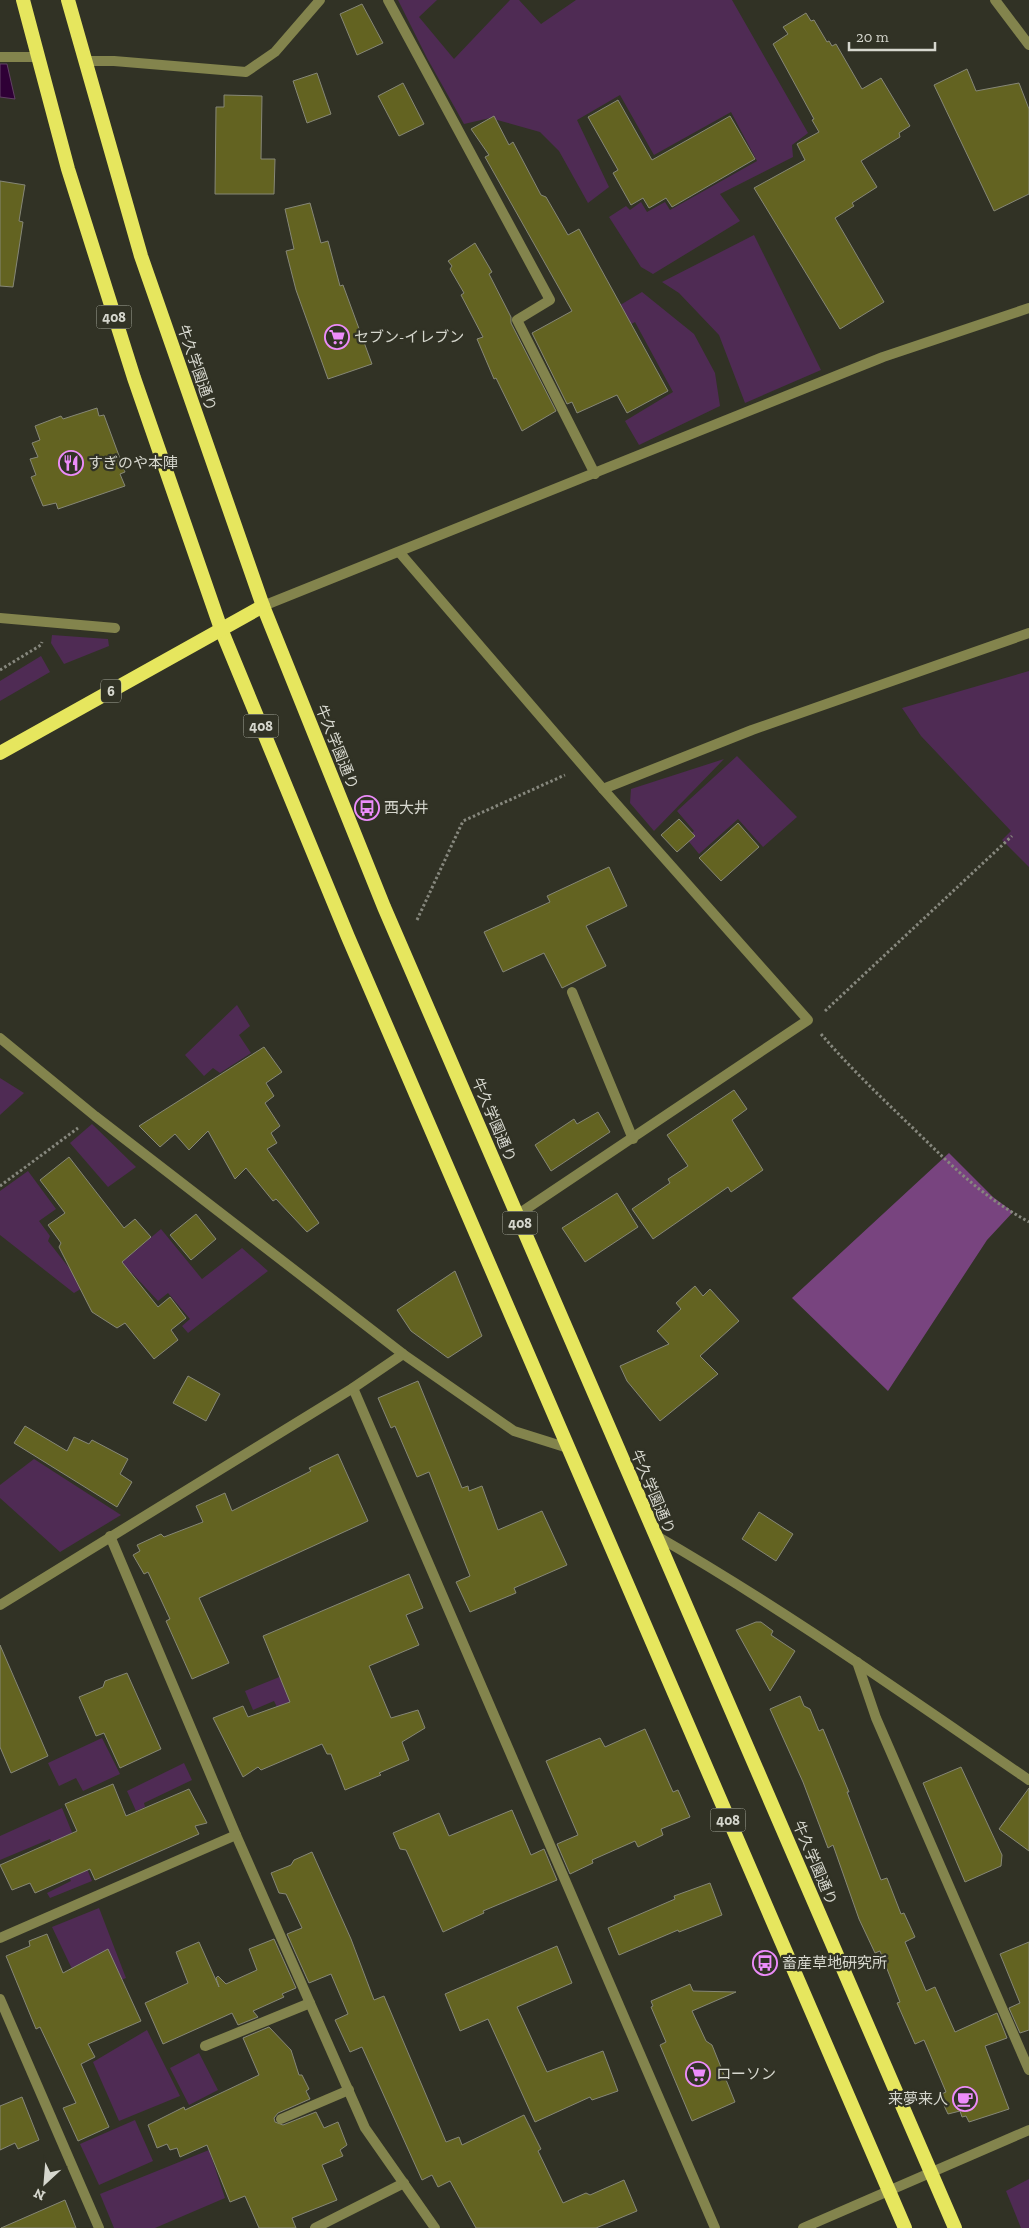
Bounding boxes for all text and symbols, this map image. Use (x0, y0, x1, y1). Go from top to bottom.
scale bar (849, 20, 935, 52)
text: 20 m (856, 28, 889, 46)
road number: 408 (96, 306, 132, 328)
street label: 牛久学園通り (174, 323, 220, 413)
supermarket icon: セブン-イレブン (324, 324, 350, 350)
place label: セブン-イレブン (354, 328, 464, 346)
restaurant icon: すぎのや本陣 (58, 450, 84, 476)
place label: すぎのや本陣 (88, 454, 178, 472)
road number: 6 (101, 679, 121, 702)
street label: 牛久学園通り (312, 702, 362, 792)
road number: 408 (244, 714, 278, 738)
bus stop icon: 西大井 (354, 795, 380, 821)
place label: 西大井 (384, 799, 429, 817)
street label: 牛久学園通り (468, 1075, 520, 1165)
road number: 408 (502, 1212, 538, 1234)
street label: 牛久学園通り (627, 1447, 679, 1537)
road number: 408 (710, 1808, 746, 1832)
street label: 牛久学園通り (789, 1818, 841, 1908)
bus stop icon: 畜産草地研究所 (752, 1950, 778, 1976)
place label: 畜産草地研究所 (782, 1954, 887, 1972)
supermarket icon: ローソン (685, 2061, 711, 2087)
place label: ローソン (716, 2065, 776, 2083)
cafe icon: 来夢来人 (952, 2086, 978, 2112)
place label: 来夢来人 (888, 2090, 948, 2108)
north arrow (20, 2158, 70, 2208)
text: N (31, 2184, 48, 2204)

